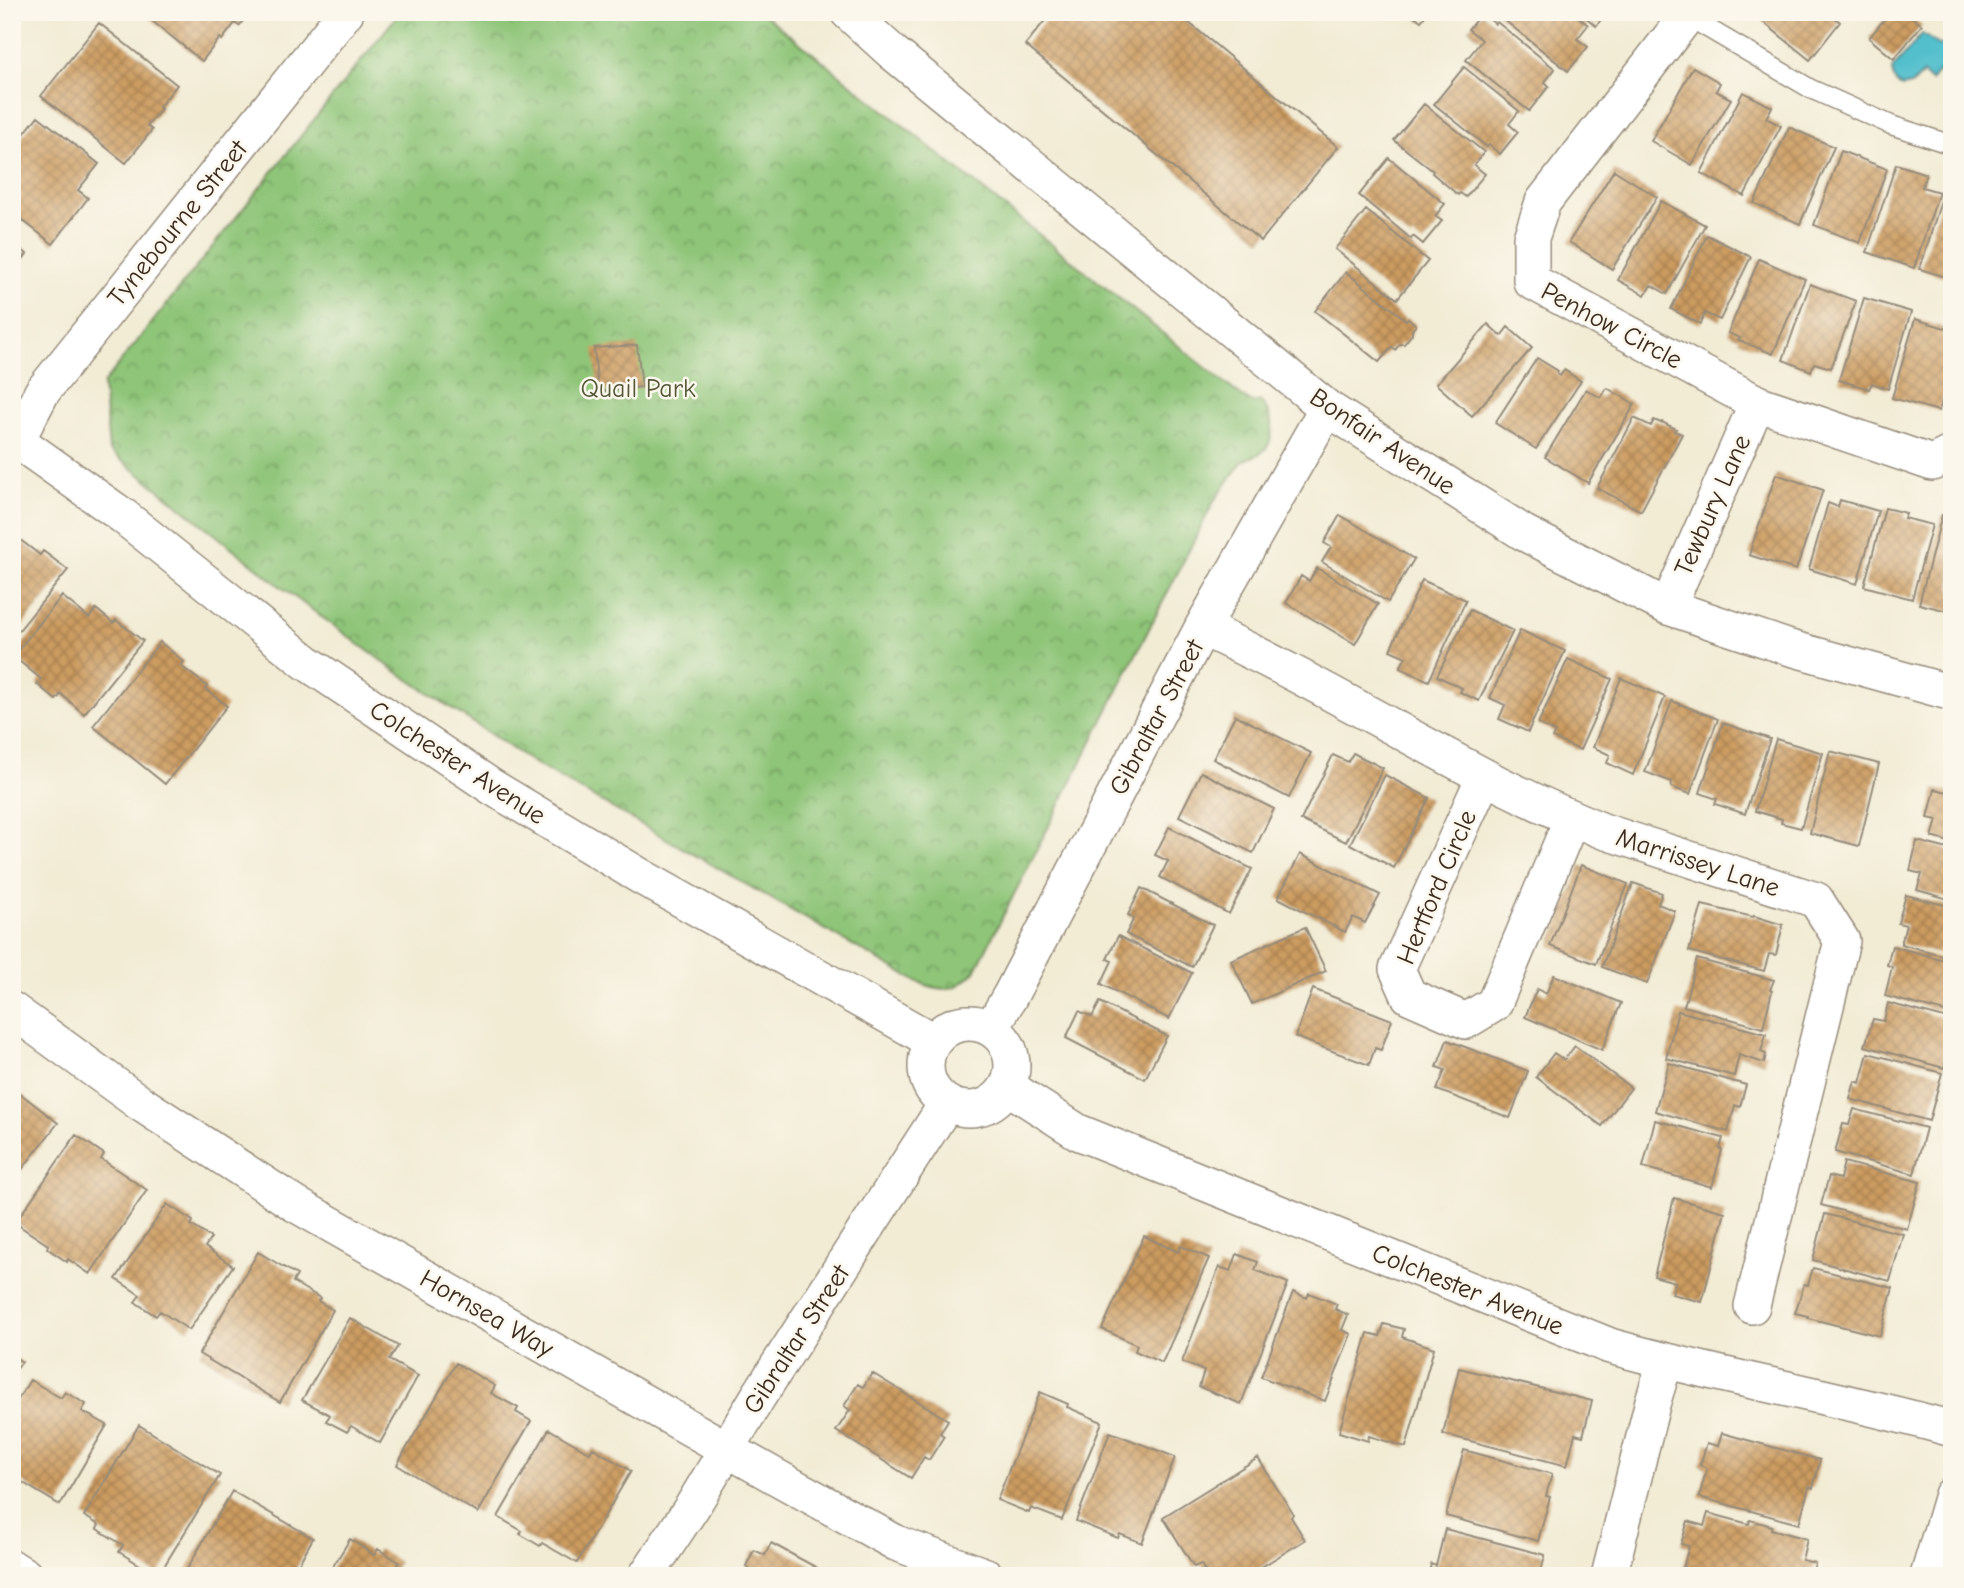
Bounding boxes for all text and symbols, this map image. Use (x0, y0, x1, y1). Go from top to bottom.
street label: Tynebourne Street (102, 133, 255, 313)
street label: Penhow Circle (1536, 276, 1687, 376)
park label: Quail Park (580, 374, 696, 404)
street label: Bonfair Avenue (1304, 382, 1461, 501)
street label: Tewbury Lane (1668, 430, 1757, 581)
street label: Gibraltar Street (1103, 633, 1211, 800)
street label: Colchester Avenue (364, 695, 551, 831)
street label: Hertford Circle (1391, 806, 1483, 969)
street label: Marrissey Lane (1612, 822, 1783, 903)
street label: Colchester Avenue (1368, 1238, 1568, 1342)
street label: Gibraltar Street (738, 1258, 857, 1420)
street label: Hornsea Way (415, 1264, 559, 1364)

